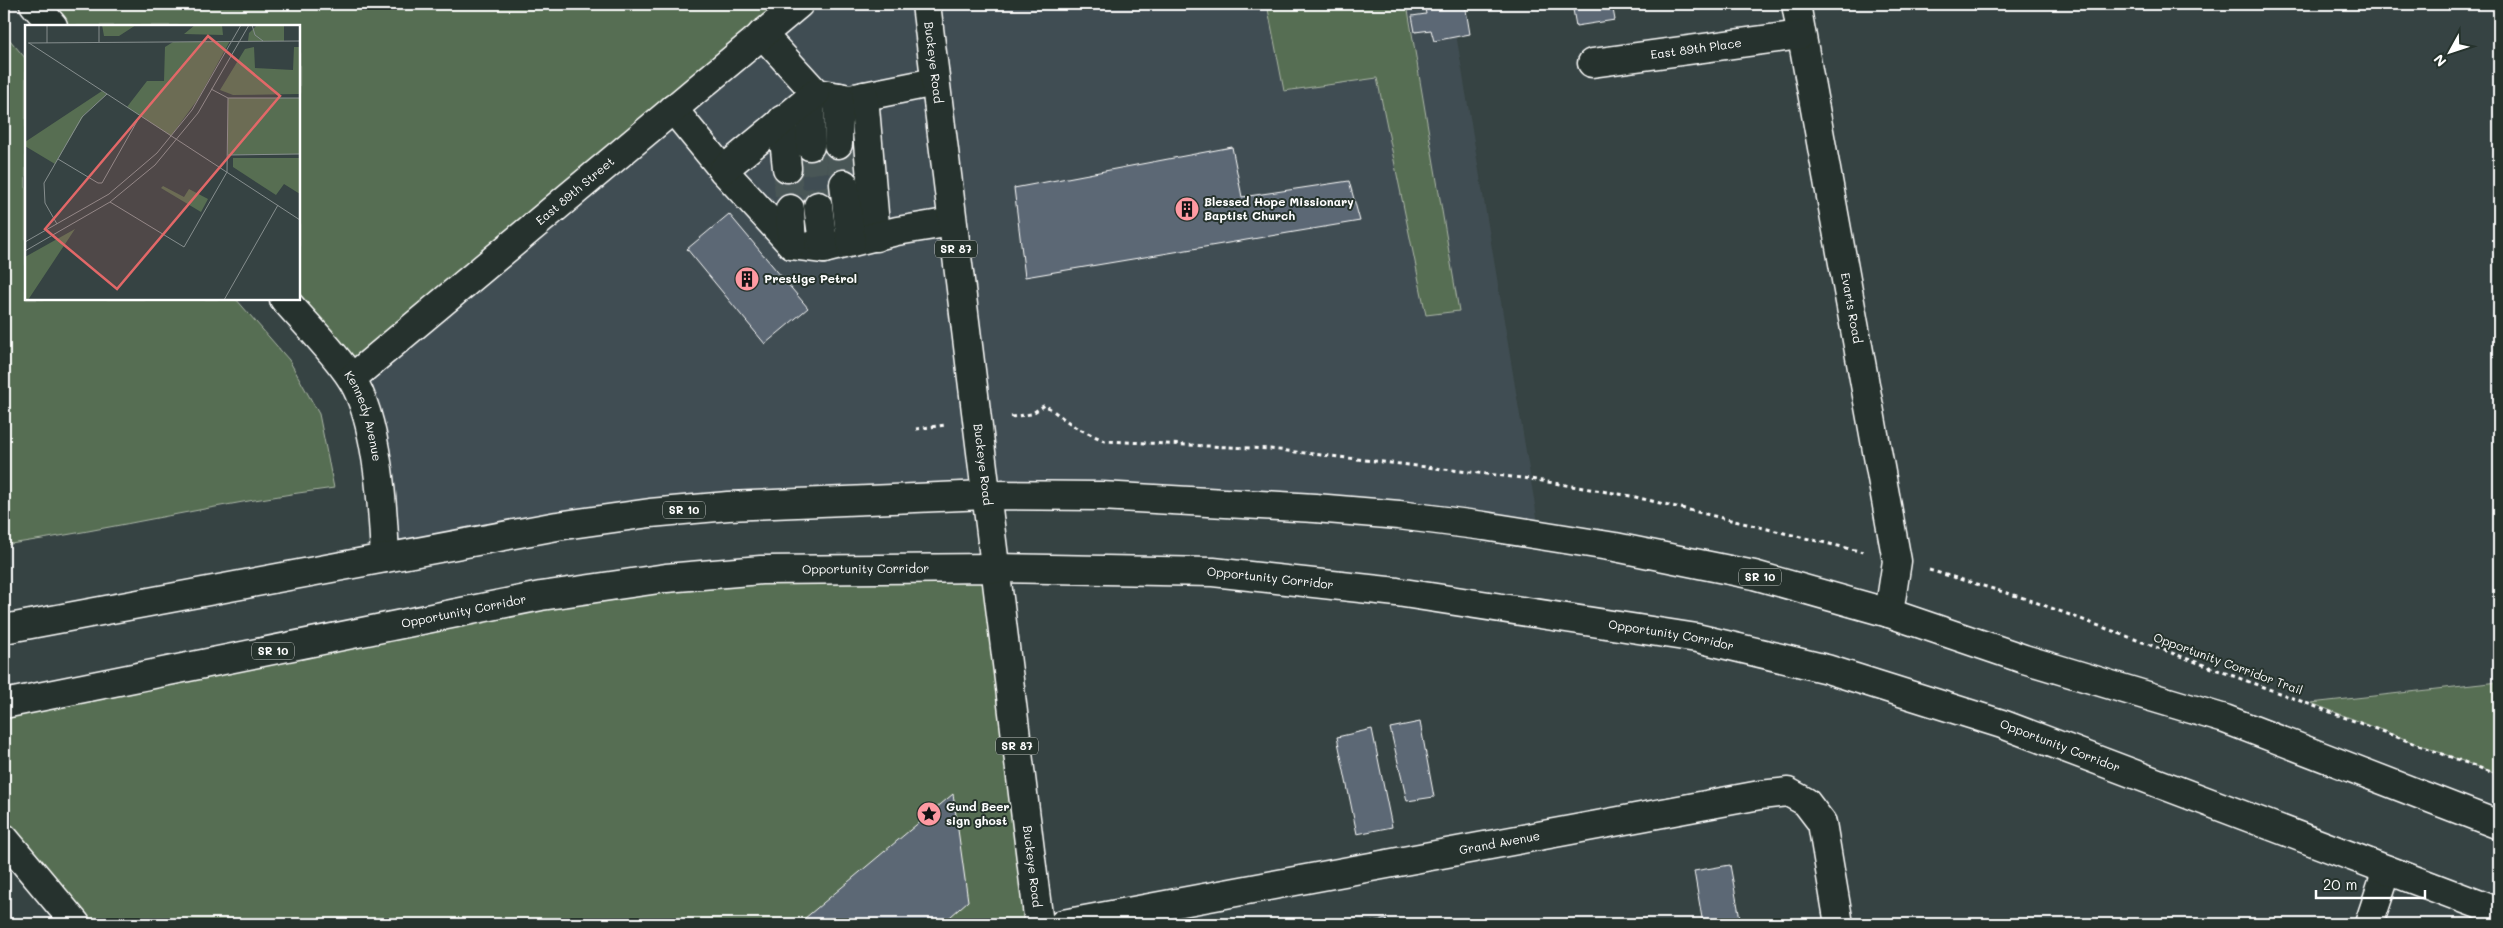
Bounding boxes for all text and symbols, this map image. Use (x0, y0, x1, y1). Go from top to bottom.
street label: Buckeye Road (921, 21, 947, 105)
inset map (25, 25, 300, 300)
north arrow (2426, 28, 2476, 78)
street label: East 89th Place (1649, 34, 1743, 62)
text: N (2429, 50, 2450, 71)
street label: East 89th Street (532, 153, 617, 228)
place label: Blessed Hope Missionary Baptist Church (1204, 193, 1354, 223)
building icon: Blessed Hope Missionary Baptist Church (1174, 196, 1200, 222)
road number: SR 87 (935, 240, 977, 258)
building icon: Prestige Petrol (734, 266, 760, 292)
place label: Prestige Petrol (764, 270, 857, 286)
street label: Evarts Road (1838, 271, 1866, 345)
street label: Kennedy Avenue (341, 367, 386, 462)
street label: Buckeye Road (971, 423, 997, 507)
road number: SR 10 (663, 502, 705, 518)
street label: Opportunity Corridor (802, 560, 929, 577)
street label: Opportunity Corridor (1207, 563, 1334, 592)
road number: SR 10 (1739, 568, 1781, 586)
street label: Opportunity Corridor (400, 590, 528, 631)
street label: Opportunity Corridor (1607, 616, 1736, 654)
street label: Opportunity Corridor Trail (2151, 629, 2305, 698)
road number: SR 10 (252, 642, 294, 659)
street label: Opportunity Corridor (1998, 715, 2123, 775)
road number: SR 87 (996, 738, 1038, 754)
place label: Gund Beer sign ghost (946, 798, 1010, 828)
place icon: Gund Beer sign ghost (916, 801, 942, 827)
street label: Buckeye Road (1020, 825, 1046, 909)
street label: Grand Avenue (1458, 827, 1541, 858)
scale bar (2316, 868, 2424, 900)
text: 20 m (2323, 874, 2357, 894)

